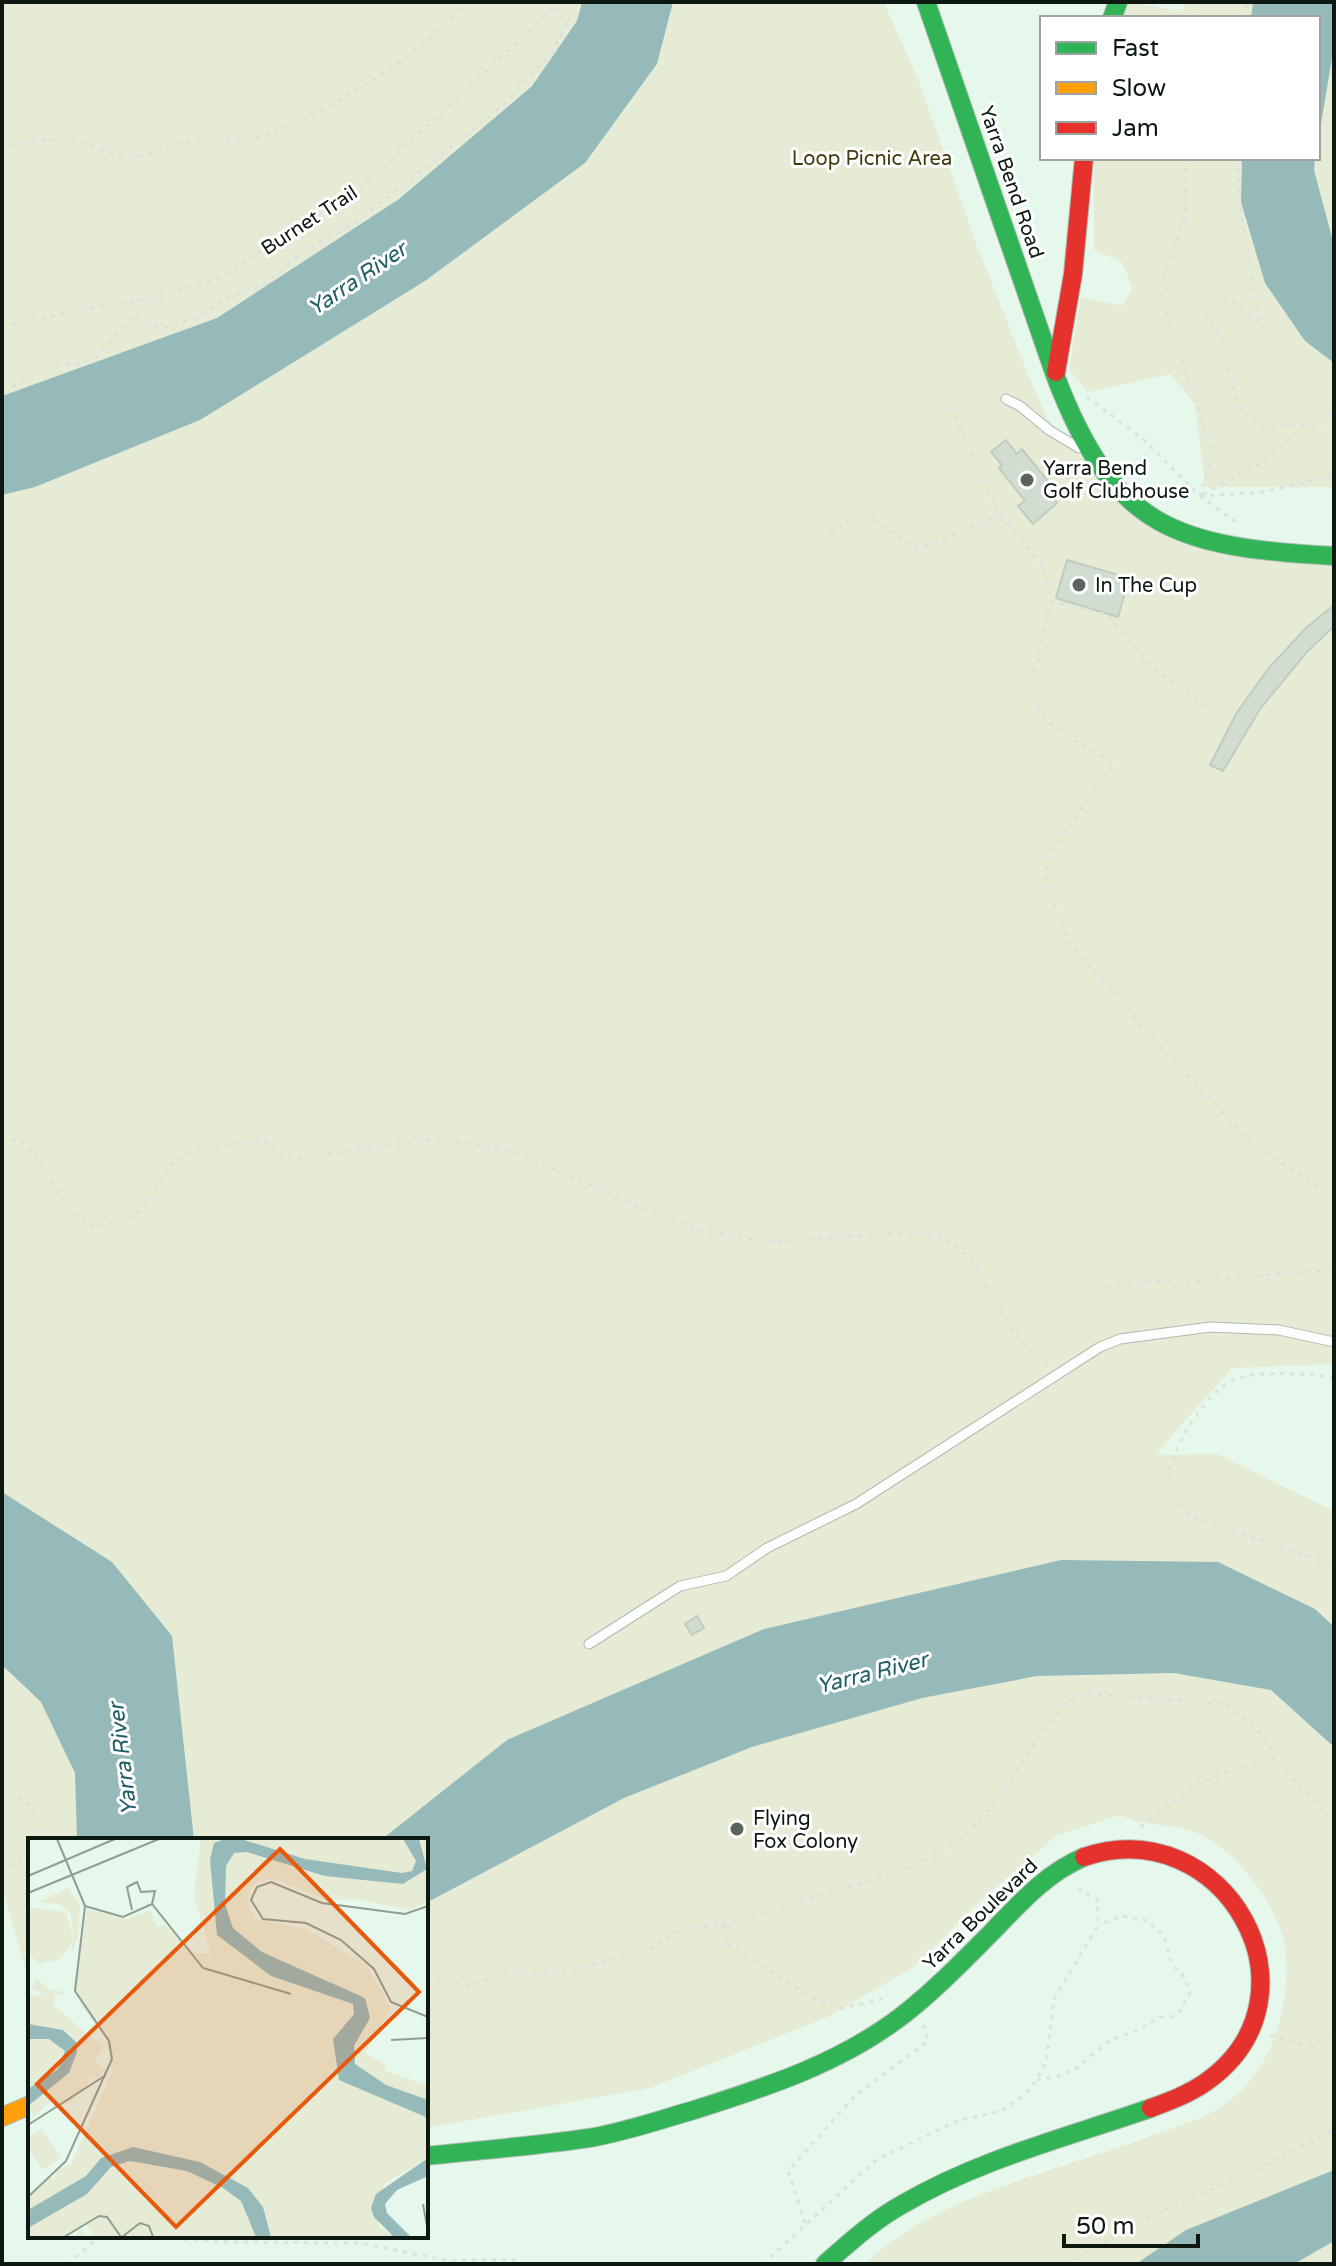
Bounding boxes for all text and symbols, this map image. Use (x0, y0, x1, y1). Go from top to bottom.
legend (1040, 16, 1320, 160)
text: Fast (1112, 34, 1159, 63)
text: Slow (1112, 74, 1166, 103)
street label: Yarra Bend Road (974, 103, 1048, 262)
text: Jam (1112, 114, 1159, 143)
park label: Loop Picnic Area (792, 147, 952, 171)
street label: Burnet Trail (257, 181, 362, 261)
water label: Yarra River (303, 235, 414, 321)
place label: Yarra Bend Golf Clubhouse (1043, 457, 1189, 504)
marker: Yarra Bend Golf Clubhouse (1018, 471, 1036, 489)
place label: In The Cup (1095, 574, 1197, 598)
marker: In The Cup (1070, 576, 1088, 594)
water label: Yarra River (814, 1646, 933, 1699)
water label: Yarra River (103, 1699, 143, 1817)
place label: Flying Fox Colony (753, 1807, 858, 1854)
marker: Flying Fox Colony (728, 1820, 746, 1838)
inset map (28, 1838, 428, 2238)
street label: Yarra Boulevard (918, 1854, 1043, 1976)
scale bar (1064, 2198, 1198, 2248)
text: 50 m (1076, 2212, 1134, 2241)

